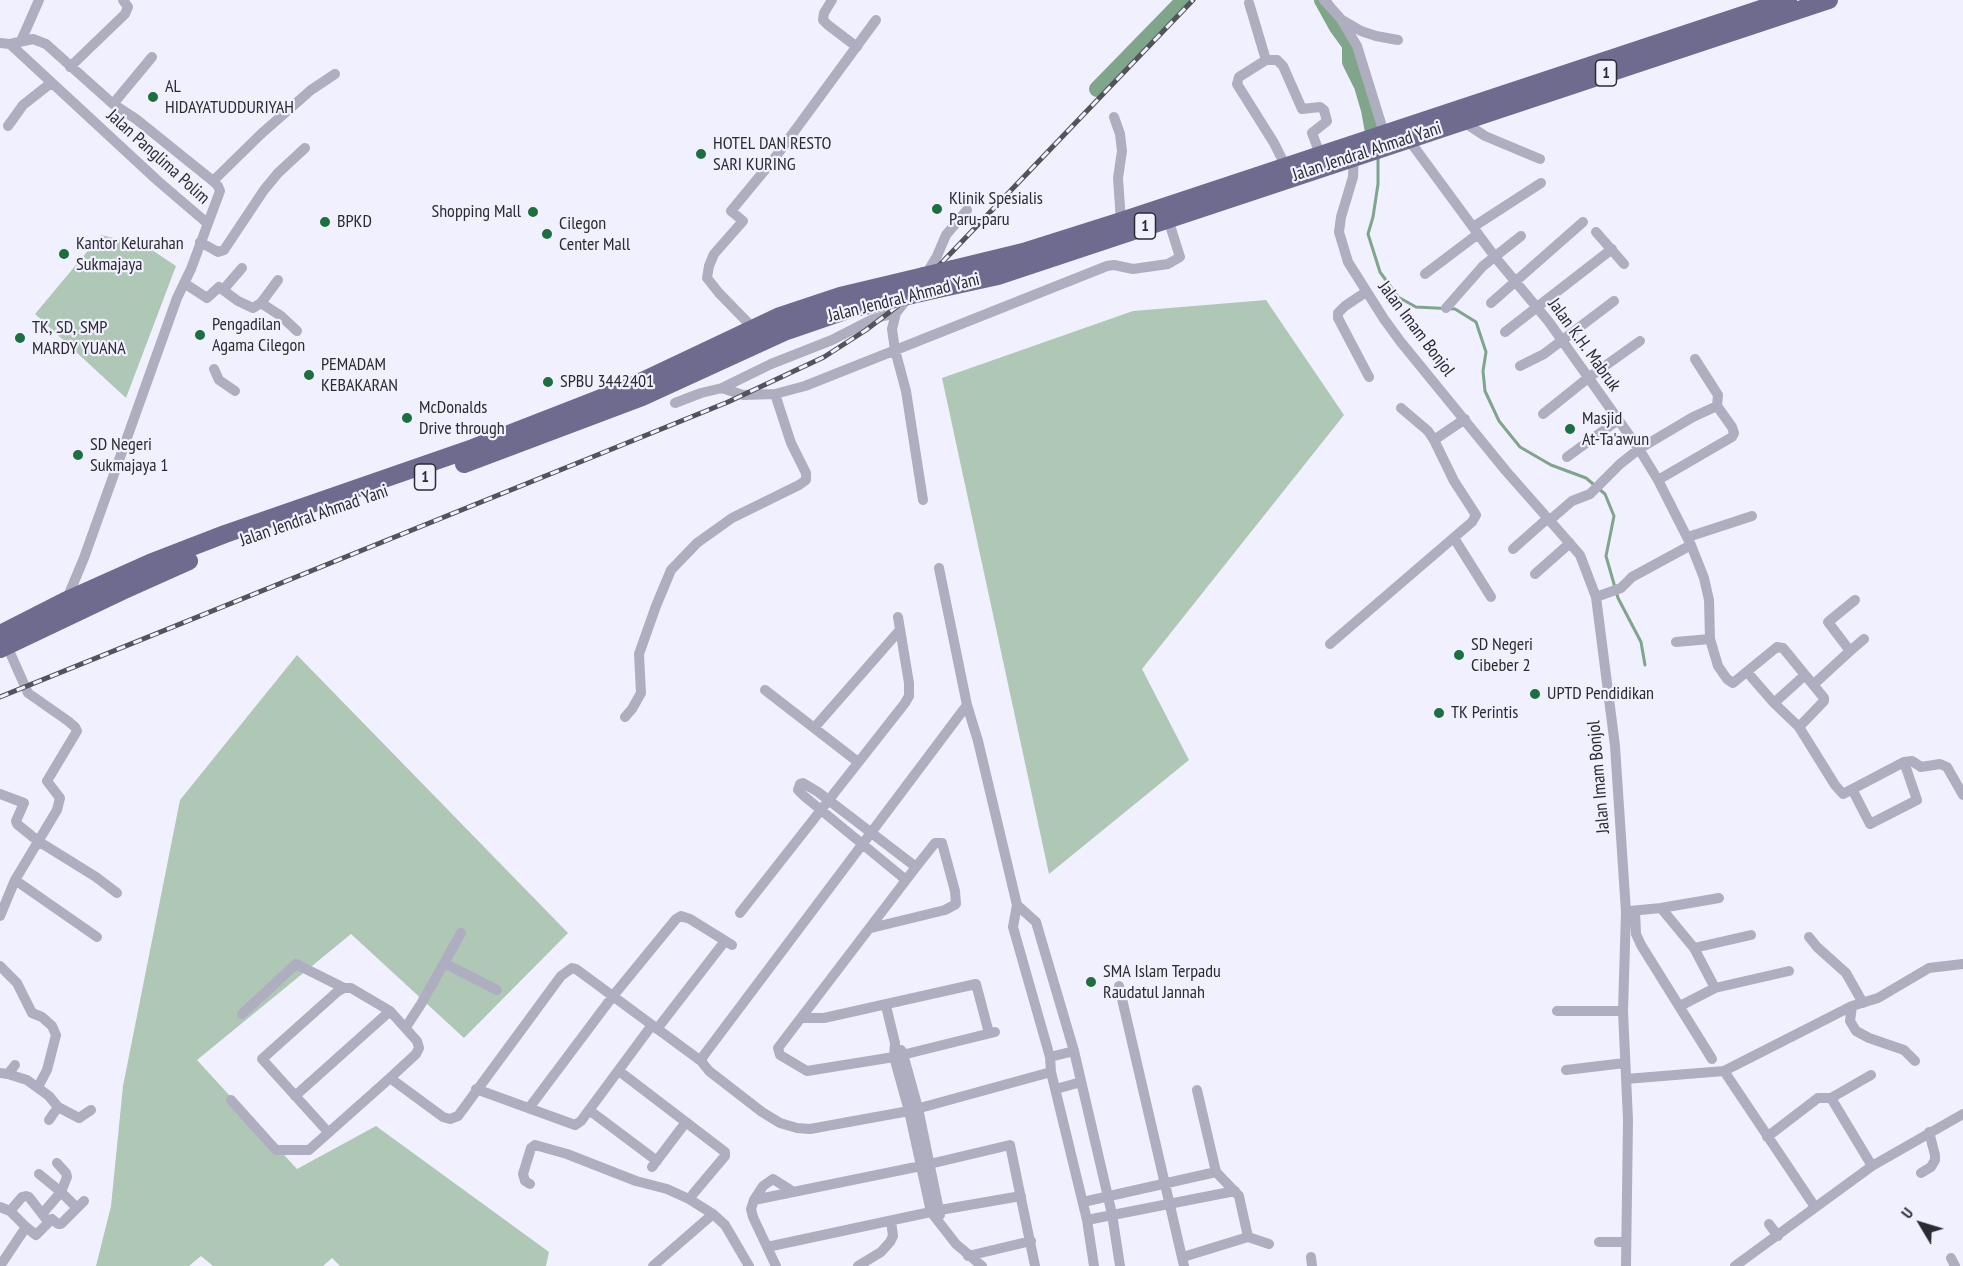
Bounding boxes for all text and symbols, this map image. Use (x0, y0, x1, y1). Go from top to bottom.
road number: 1 (1596, 60, 1616, 86)
place label: AL HIDAYATUDDURIYAH (165, 76, 294, 118)
marker: AL HIDAYATUDDURIYAH (146, 90, 160, 104)
street label: Jalan Panglima Polim (102, 105, 214, 209)
street label: Jalan Jendral Ahmad Yani (1290, 118, 1444, 186)
place label: HOTEL DAN RESTO SARI KURING (713, 133, 831, 176)
marker: HOTEL DAN RESTO SARI KURING (694, 147, 708, 161)
place label: Klinik Spesialis Paru-paru (949, 188, 1043, 230)
place label: Shopping Mall (431, 201, 521, 223)
marker: Klinik Spesialis Paru-paru (930, 202, 944, 216)
marker: Shopping Mall (526, 205, 540, 219)
place label: BPKD (337, 211, 372, 233)
place label: Cilegon Center Mall (559, 213, 630, 256)
road number: 1 (1134, 213, 1156, 239)
marker: BPKD (318, 215, 332, 229)
marker: Cilegon Center Mall (540, 227, 554, 241)
place label: Kantor Kelurahan Sukmajaya (76, 233, 184, 276)
marker: Kantor Kelurahan Sukmajaya (57, 247, 71, 261)
street label: Jalan Jendral Ahmad Yani (826, 269, 982, 327)
street label: Jalan Imam Bonjol (1373, 277, 1459, 381)
street label: Jalan K.H. Mabruk (1543, 294, 1625, 396)
place label: Pengadilan Agama Cilegon (212, 314, 305, 356)
place label: TK, SD, SMP MARDY YUANA (32, 317, 126, 360)
marker: Pengadilan Agama Cilegon (193, 328, 207, 342)
marker: TK, SD, SMP MARDY YUANA (13, 331, 27, 345)
place label: PEMADAM KEBAKARAN (321, 354, 398, 397)
marker: PEMADAM KEBAKARAN (302, 368, 316, 382)
place label: SPBU 3442401 (560, 371, 654, 393)
marker: SPBU 3442401 (541, 375, 555, 389)
place label: McDonalds Drive through (419, 397, 505, 440)
place label: Masjid At-Ta'awun (1582, 408, 1649, 450)
marker: McDonalds Drive through (400, 411, 414, 425)
marker: Masjid At-Ta'awun (1563, 422, 1577, 436)
place label: SD Negeri Sukmajaya 1 (90, 434, 168, 476)
marker: SD Negeri Sukmajaya 1 (71, 448, 85, 462)
road number: 1 (414, 464, 436, 490)
street label: Jalan Jendral Ahmad Yani (237, 480, 391, 552)
place label: SD Negeri Cibeber 2 (1471, 634, 1533, 676)
marker: SD Negeri Cibeber 2 (1452, 648, 1466, 662)
place label: UPTD Pendidikan (1547, 683, 1654, 705)
marker: UPTD Pendidikan (1528, 687, 1542, 701)
place label: TK Perintis (1451, 702, 1518, 724)
marker: TK Perintis (1432, 706, 1446, 720)
street label: Jalan Imam Bonjol (1583, 720, 1615, 834)
place label: SMA Islam Terpadu Raudatul Jannah (1103, 961, 1221, 1004)
marker: SMA Islam Terpadu Raudatul Jannah (1084, 975, 1098, 989)
north arrow (1891, 1194, 1951, 1254)
text: U (1896, 1204, 1917, 1222)

